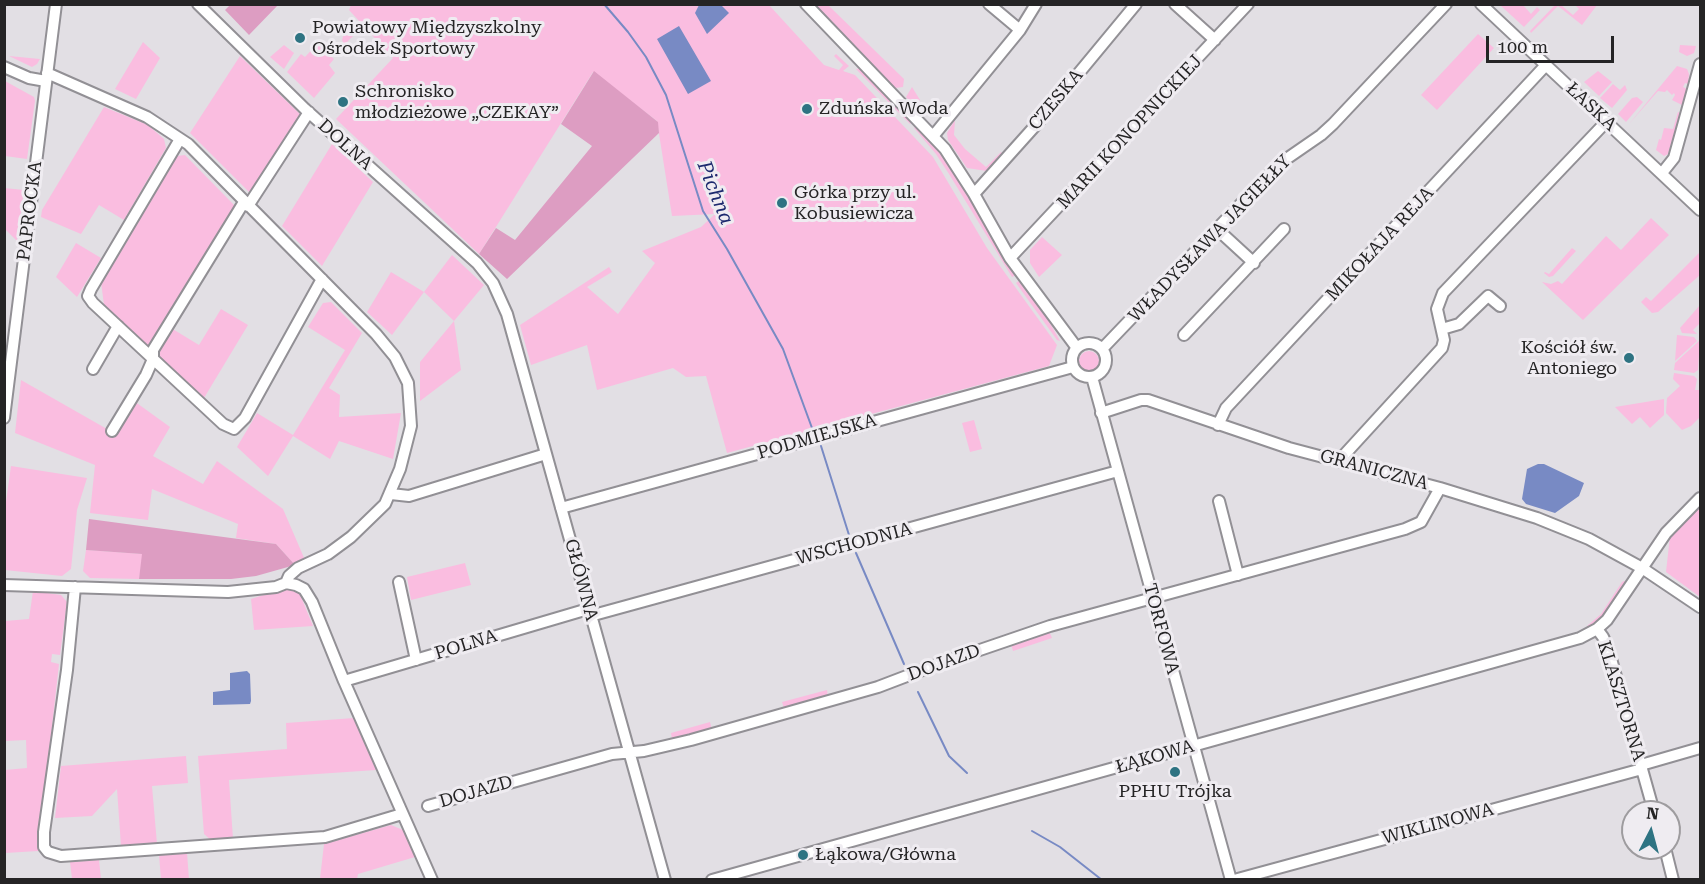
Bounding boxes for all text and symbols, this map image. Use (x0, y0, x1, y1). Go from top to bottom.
place label: Powiatowy Międzyszkolny Ośrodek Sportowy (312, 17, 542, 60)
scale bar (1489, 24, 1616, 62)
marker: Powiatowy Międzyszkolny Ośrodek Sportowy (293, 31, 307, 45)
text: 100 m (1497, 36, 1548, 57)
street label: MARII KONOPNICKIEJ (1053, 51, 1207, 213)
street label: CZESKA (1024, 65, 1088, 135)
street label: ŁASKA (1561, 78, 1621, 136)
place label: Schronisko młodzieżowe „CZEKAY” (355, 81, 559, 124)
marker: Schronisko młodzieżowe „CZEKAY” (336, 95, 350, 109)
place label: Zduńska Woda (819, 98, 948, 120)
marker: Zduńska Woda (800, 102, 814, 116)
street label: DOLNA (313, 115, 377, 175)
street label: WŁADYSŁAWA JAGIEŁŁY (1124, 151, 1296, 327)
water label: Pichna (691, 158, 739, 228)
street label: PAPROCKA (13, 160, 47, 262)
place label: Górka przy ul. Kobusiewicza (794, 182, 916, 224)
street label: MIKOŁAJA REJA (1322, 183, 1438, 305)
marker: Górka przy ul. Kobusiewicza (775, 196, 789, 210)
place label: Kościół św. Antoniego (1521, 337, 1617, 380)
marker: Kościół św. Antoniego (1622, 351, 1636, 365)
street label: PODMIEJSKA (755, 410, 879, 464)
street label: GRANICZNA (1317, 445, 1431, 495)
street label: WSCHODNIA (794, 518, 914, 570)
street label: GŁÓWNA (560, 537, 602, 623)
street label: TORFOWA (1138, 581, 1184, 677)
street label: POLNA (432, 625, 500, 665)
street label: KLASZTORNA (1592, 638, 1650, 764)
street label: DOJAZD (905, 640, 983, 686)
street label: ŁĄKOWA (1113, 736, 1197, 778)
marker: PPHU Trójka (1168, 765, 1182, 779)
street label: DOJAZD (437, 771, 515, 813)
place label: PPHU Trójka (1118, 781, 1232, 803)
street label: WIKLINOWA (1380, 799, 1496, 849)
north arrow (1621, 800, 1681, 860)
text: N (1646, 803, 1660, 824)
place label: Łąkowa/Główna (815, 844, 956, 866)
marker: Łąkowa/Główna (796, 848, 810, 862)

